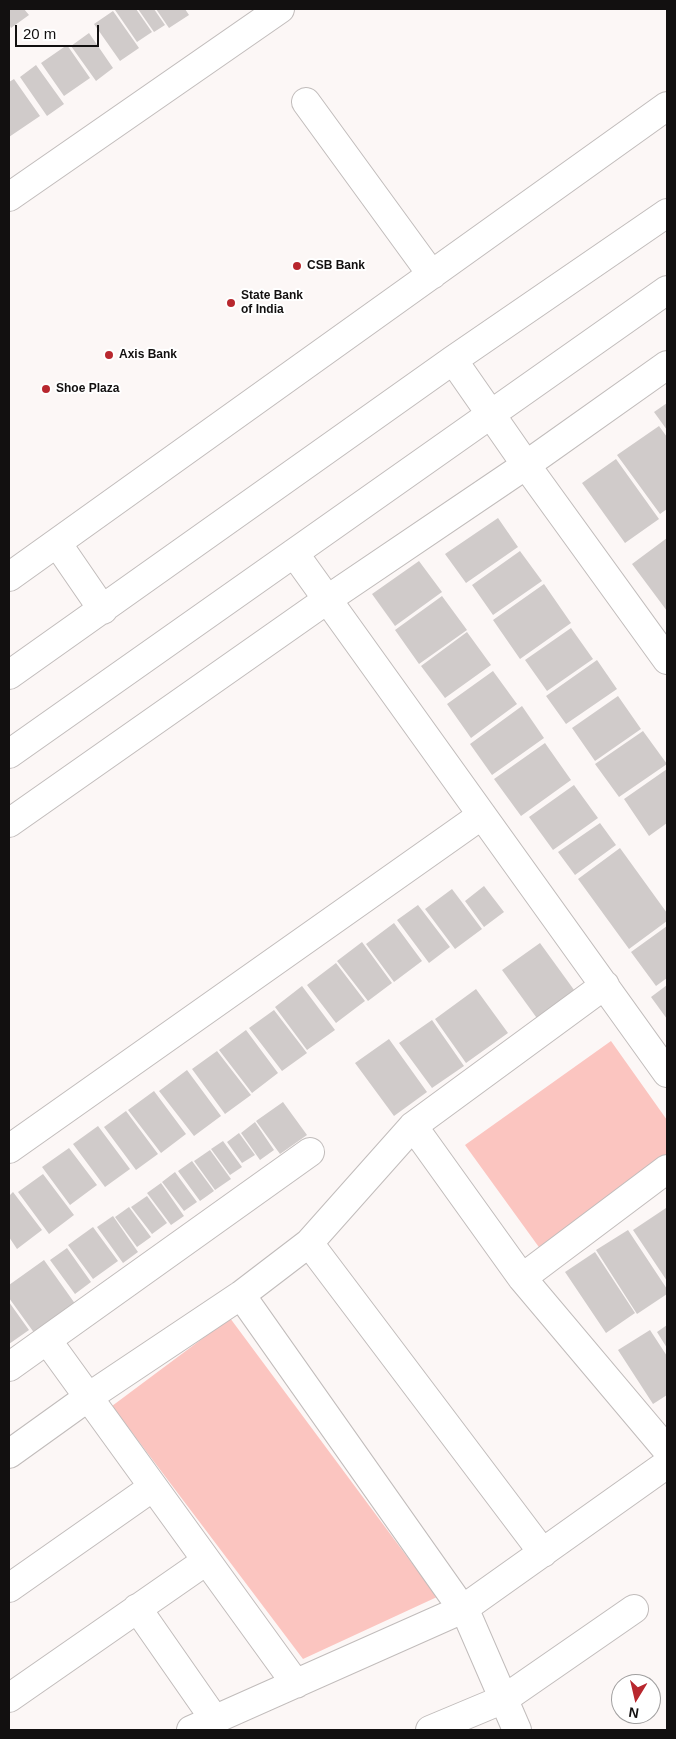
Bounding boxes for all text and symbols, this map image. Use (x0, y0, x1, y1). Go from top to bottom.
scale bar (18, 15, 101, 47)
text: 20 m (23, 25, 56, 42)
place label: CSB Bank (307, 259, 365, 273)
marker: CSB Bank (291, 260, 303, 272)
place label: State Bank of India (241, 289, 303, 317)
marker: State Bank of India (225, 297, 237, 309)
place label: Axis Bank (119, 348, 177, 362)
marker: Axis Bank (103, 349, 115, 361)
place label: Shoe Plaza (56, 382, 119, 396)
marker: Shoe Plaza (40, 383, 52, 395)
north arrow (611, 1674, 661, 1724)
text: N (628, 1704, 640, 1722)

